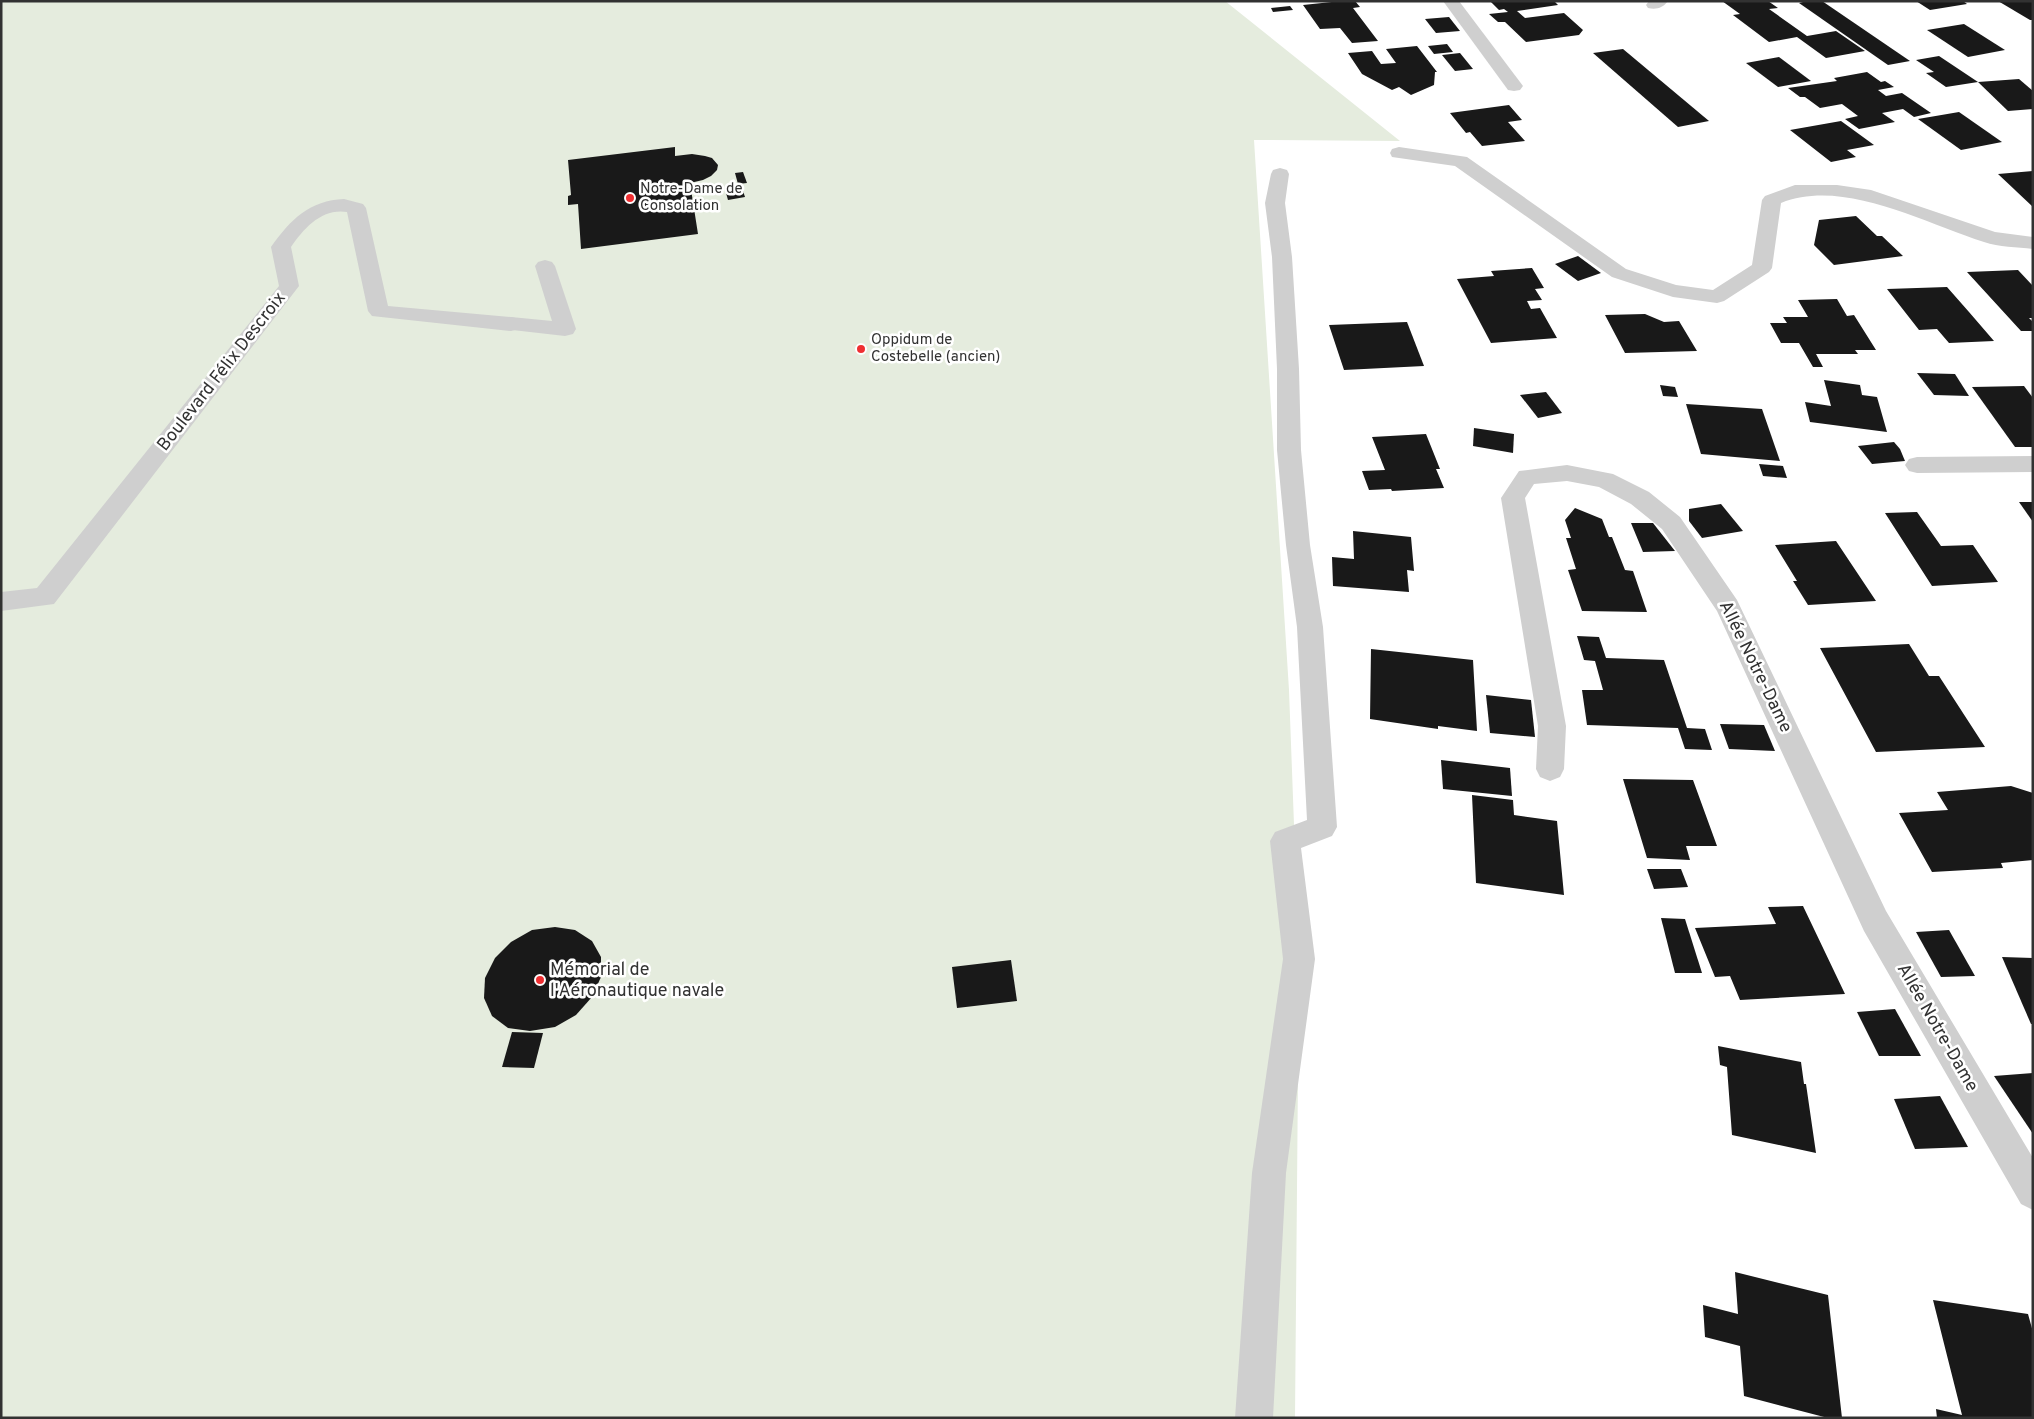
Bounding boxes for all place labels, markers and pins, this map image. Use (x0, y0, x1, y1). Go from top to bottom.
place label: Notre-Dame de Consolation (640, 180, 743, 216)
marker: Notre-Dame de Consolation (624, 192, 636, 204)
place label: Oppidum de Costebelle (ancien) (871, 331, 1000, 367)
marker: Oppidum de Costebelle (ancien) (855, 343, 867, 355)
place label: Mémorial de l'Aéronautique navale (550, 959, 724, 1003)
marker: Mémorial de l'Aéronautique navale (534, 974, 546, 986)

